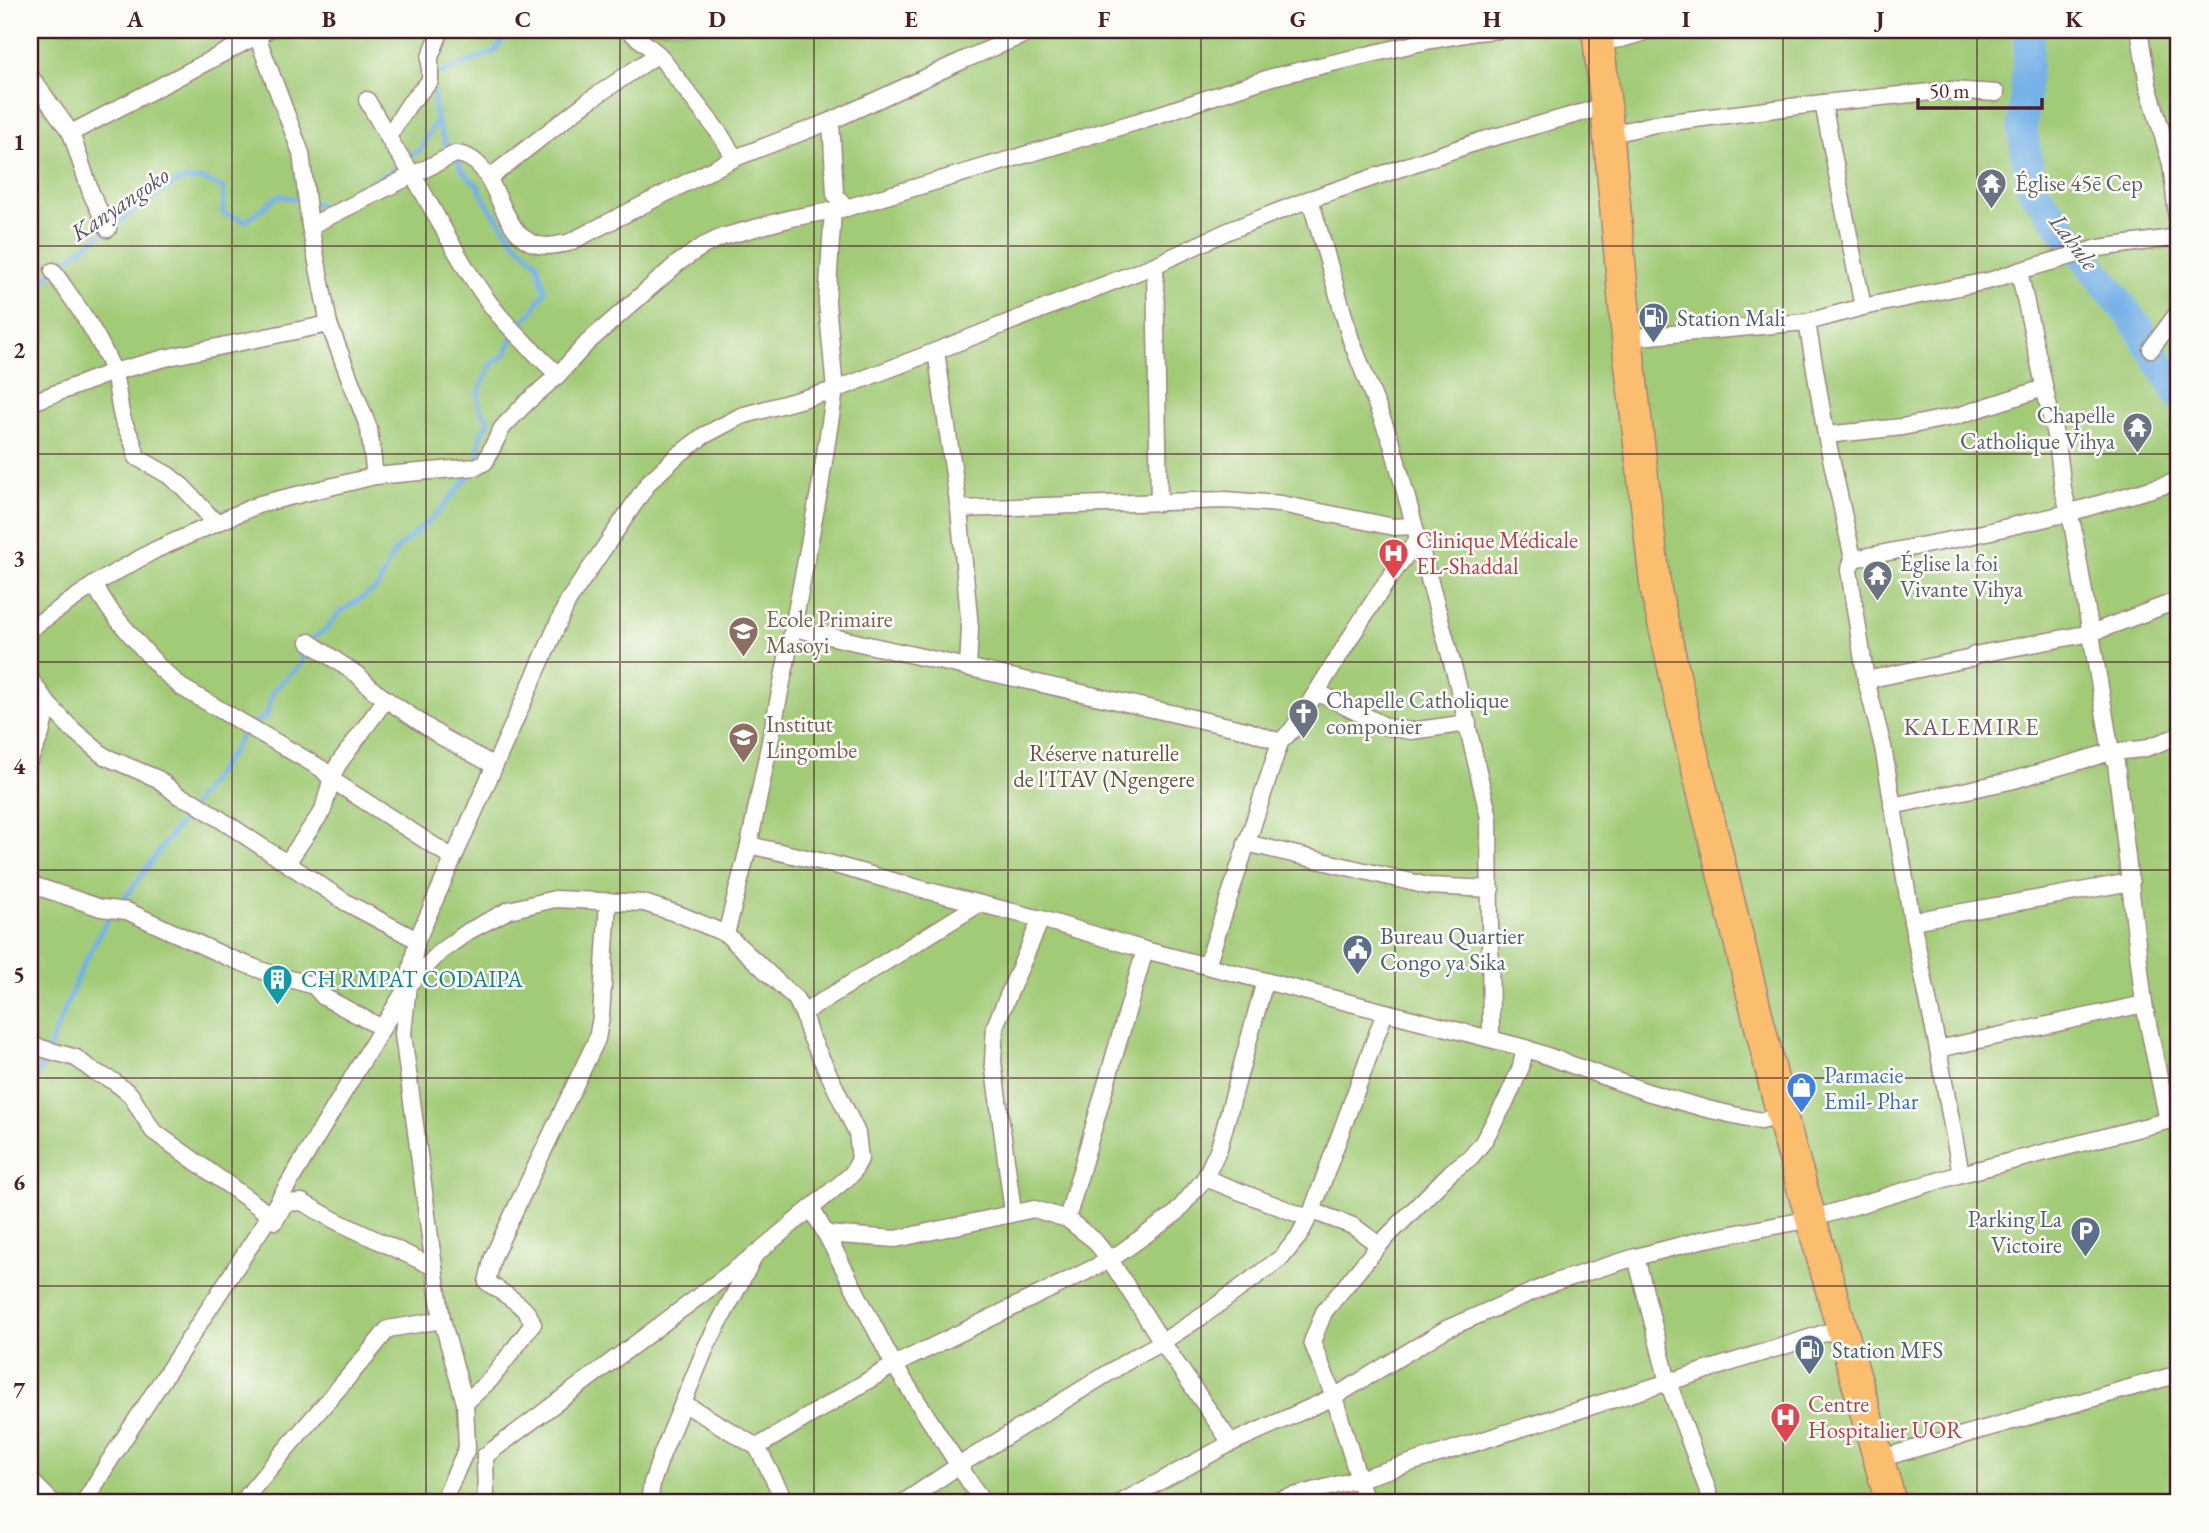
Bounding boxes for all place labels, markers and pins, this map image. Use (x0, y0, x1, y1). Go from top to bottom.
temple icon: Église 45ē Cep (1975, 166, 2009, 210)
place label: Église 45ē Cep (2015, 168, 2143, 198)
fuel station icon: Station Mali (1637, 301, 1671, 345)
place label: Station Mali (1677, 303, 1786, 333)
place label: Chapelle Catholique Vihya (1960, 400, 2116, 456)
temple icon: Chapelle Catholique Vihya (2121, 411, 2155, 455)
place label: Clinique Médicale EL-Shaddal (1416, 525, 1578, 581)
hospital icon: Clinique Médicale EL-Shaddal (1376, 536, 1410, 580)
place label: Église la foi Vivante Vihya (1900, 548, 2024, 604)
temple icon: Église la foi Vivante Vihya (1860, 559, 1894, 603)
place label: Ecole Primaire Masoyi (766, 604, 893, 660)
school or university icon: Ecole Primaire Masoyi (726, 615, 760, 659)
place label: Chapelle Catholique componier (1326, 685, 1509, 741)
church icon: Chapelle Catholique componier (1286, 696, 1320, 740)
place label: Institut Lingombe (766, 709, 857, 765)
school or university icon: Institut Lingombe (726, 720, 760, 764)
place label: Bureau Quartier Congo ya Sika (1380, 921, 1525, 977)
public building icon: Bureau Quartier Congo ya Sika (1340, 932, 1374, 976)
building icon: CH RMPAT CODAIPA (261, 962, 295, 1006)
place label: CH RMPAT CODAIPA (301, 964, 524, 994)
place label: Parmacie Emil- Phar (1824, 1060, 1919, 1116)
shop icon: Parmacie Emil- Phar (1784, 1071, 1818, 1115)
place label: Parking La Victoire (1968, 1204, 2063, 1260)
parking icon: Parking La Victoire (2068, 1215, 2102, 1259)
fuel station icon: Station MFS (1792, 1333, 1826, 1377)
place label: Station MFS (1832, 1335, 1943, 1365)
place label: Centre Hospitalier UOR (1808, 1389, 1963, 1445)
hospital icon: Centre Hospitalier UOR (1768, 1400, 1802, 1444)

